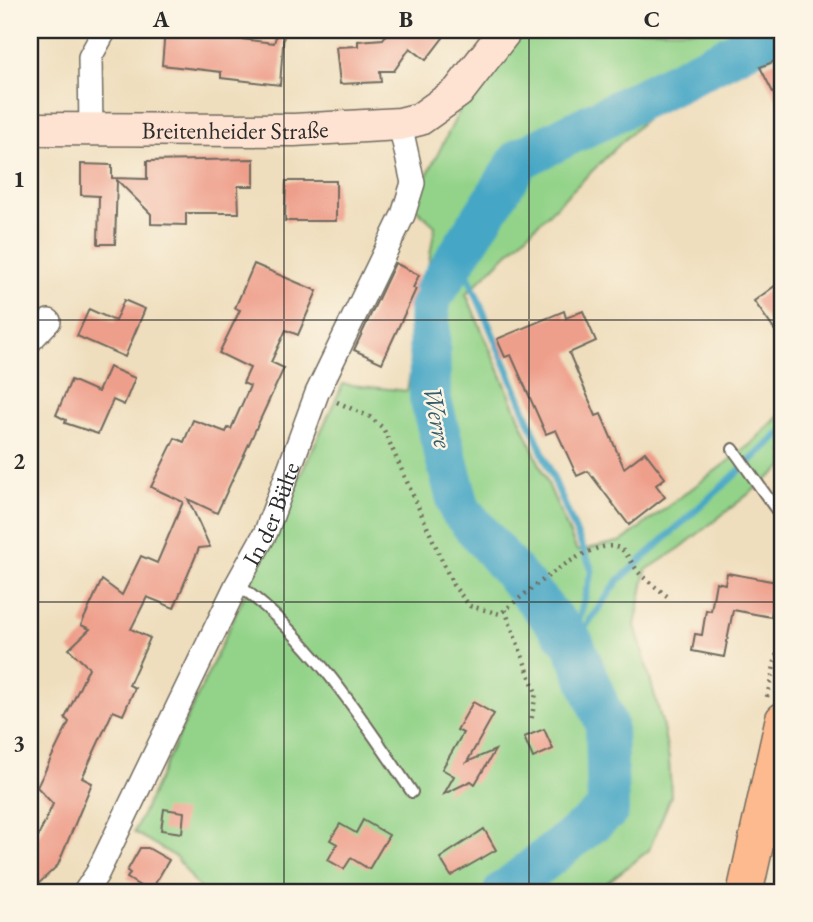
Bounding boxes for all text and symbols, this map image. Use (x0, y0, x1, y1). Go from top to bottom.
text: A (152, 4, 170, 34)
text: B (399, 4, 413, 34)
text: C (644, 4, 660, 34)
street label: Breitenheider Straße (142, 113, 329, 146)
text: 1 (13, 164, 25, 194)
water label: Werre (415, 383, 461, 452)
text: 2 (13, 446, 25, 476)
street label: In der Bülte (235, 458, 306, 571)
text: 3 (13, 728, 25, 758)

